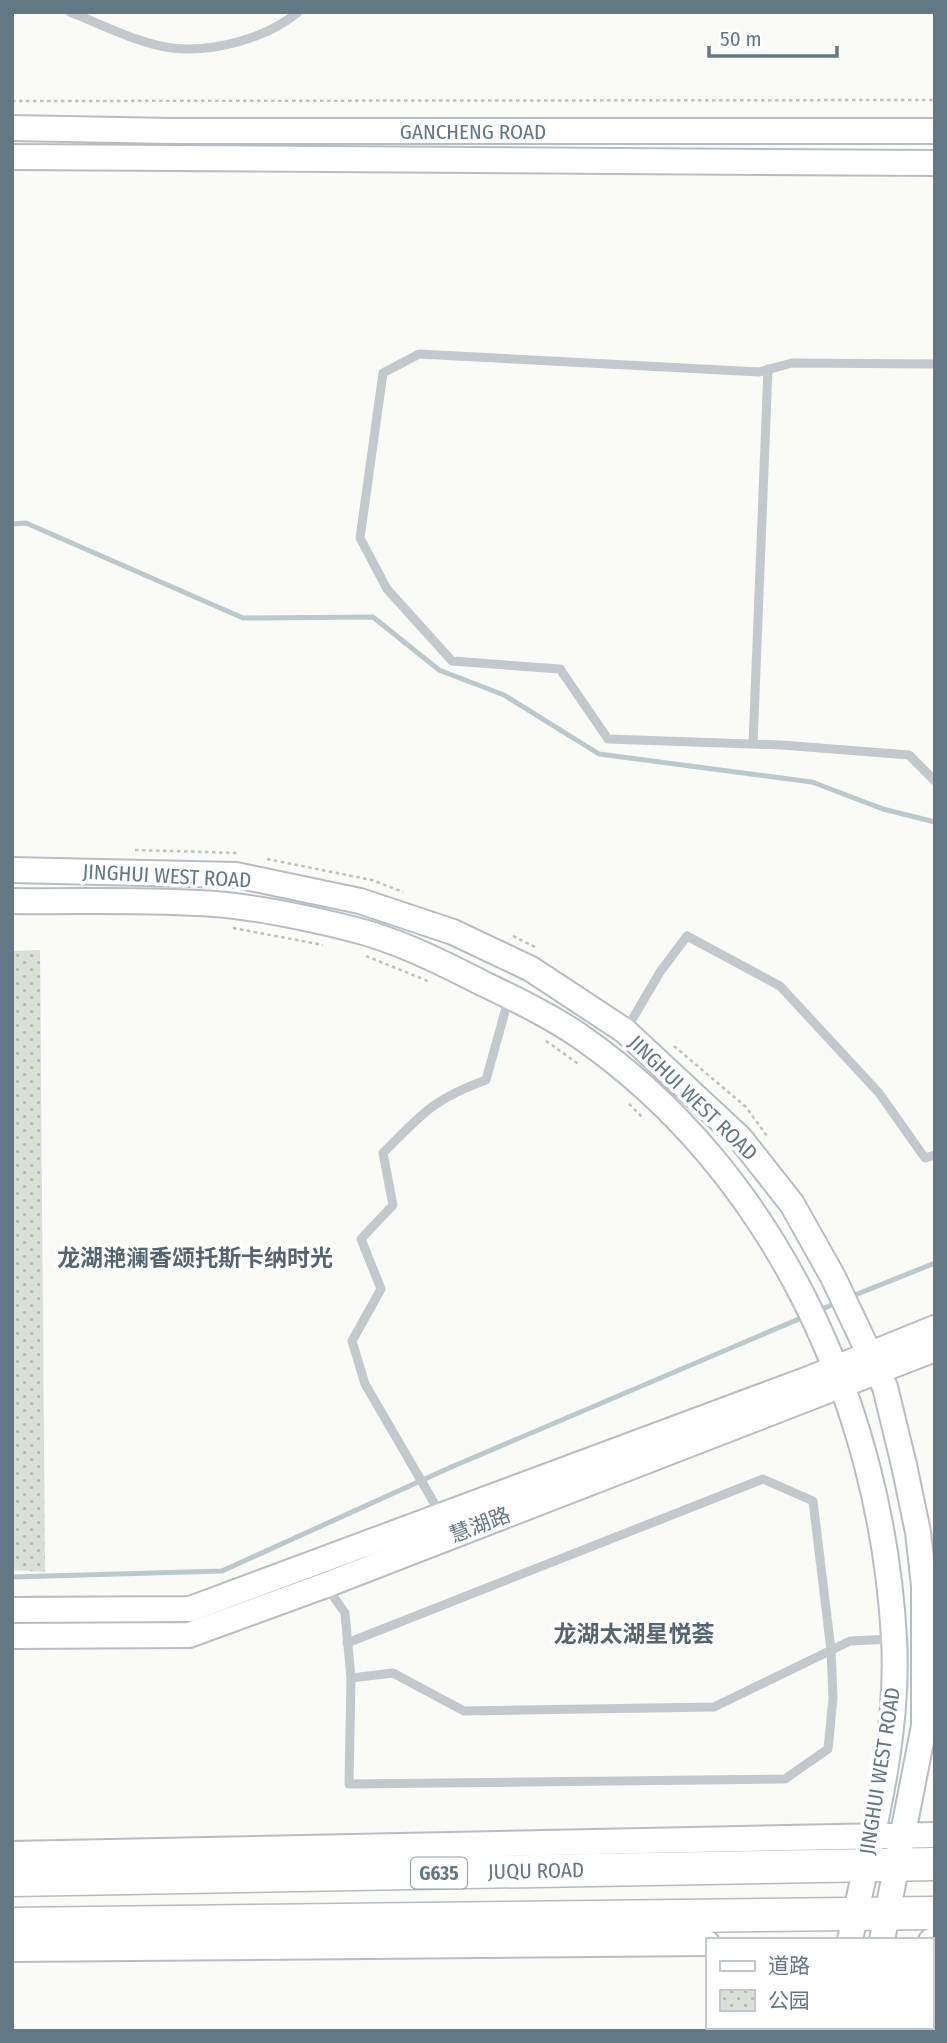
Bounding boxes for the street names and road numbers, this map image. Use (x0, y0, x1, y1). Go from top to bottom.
street label: GANCHENG ROAD (400, 119, 546, 145)
street label: JINGHUI WEST ROAD (82, 859, 252, 893)
street label: JINGHUI WEST ROAD (623, 1030, 763, 1166)
street label: 慧湖路 (446, 1502, 514, 1548)
street label: JINGHUI WEST ROAD (854, 1686, 906, 1856)
road number: G635 (411, 1857, 467, 1888)
street label: JUQU ROAD (488, 1857, 584, 1885)

